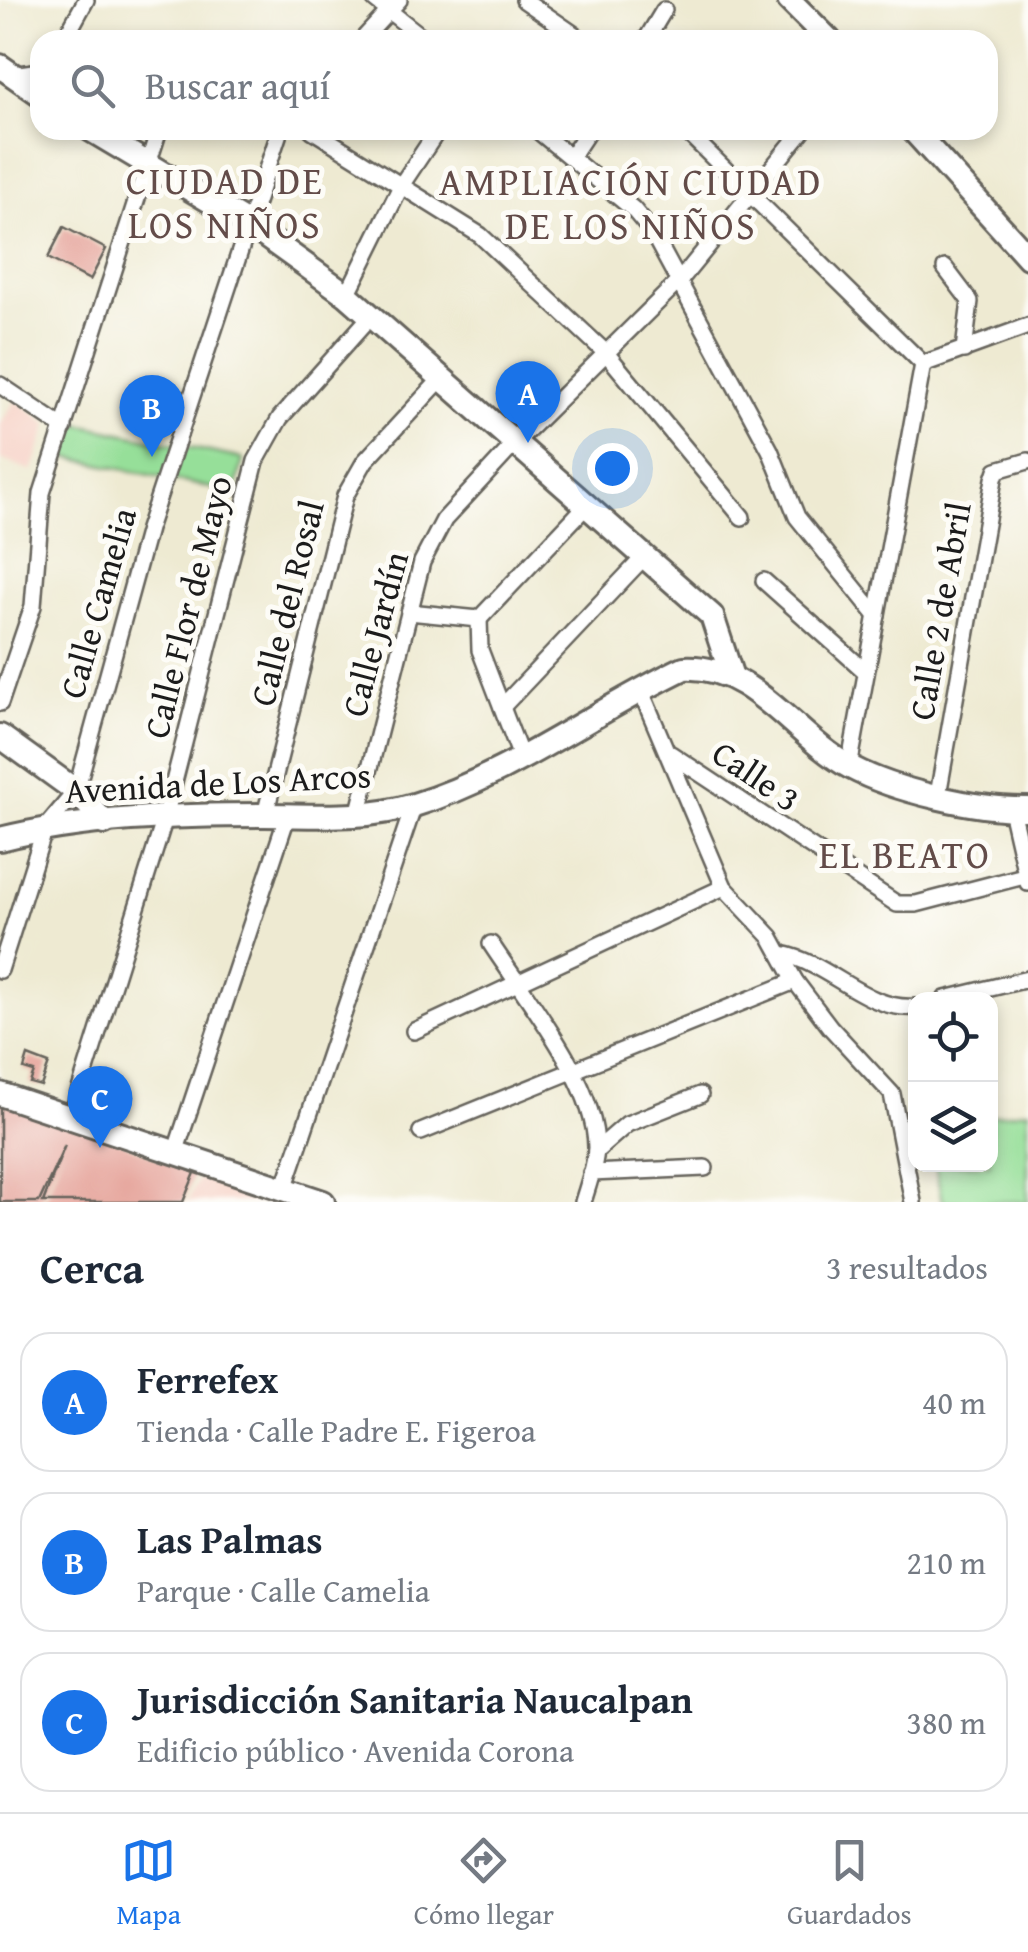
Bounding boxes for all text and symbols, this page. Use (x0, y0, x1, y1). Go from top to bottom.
search box (30, 30, 998, 140)
text: Buscar aquí (145, 57, 330, 113)
icon: search (65, 58, 120, 113)
district label: CIUDAD DE LOS NIÑOS (126, 152, 324, 252)
district label: AMPLIACIÓN CIUDAD DE LOS NIÑOS (439, 153, 823, 253)
pin: A (496, 360, 560, 443)
pin: B (120, 374, 184, 457)
your location (587, 443, 638, 494)
street label: Calle Flor de Mayo (130, 470, 245, 743)
street label: Calle del Rosal (236, 495, 337, 711)
street label: Calle 2 de Abril (895, 498, 984, 724)
street label: Calle Camelia (46, 501, 149, 704)
street label: Calle Jardín (328, 545, 421, 722)
street label: Calle 3 (702, 728, 810, 824)
street label: Avenida de Los Arcos (64, 749, 372, 816)
district label: EL BEATO (819, 826, 991, 882)
map controls (908, 992, 998, 1172)
button: locate (908, 992, 998, 1082)
pin: C (68, 1066, 132, 1148)
button: layers (908, 1082, 998, 1172)
text: Cerca (40, 1237, 144, 1298)
text: 3 resultados (826, 1244, 988, 1291)
text: Ferrefex (137, 1351, 278, 1407)
text: A (64, 1379, 85, 1426)
text: 40 m (922, 1379, 986, 1426)
text: Tienda · Calle Padre E. Figeroa (137, 1407, 536, 1454)
text: Las Palmas (137, 1511, 323, 1567)
text: B (65, 1539, 84, 1586)
text: 210 m (907, 1539, 986, 1586)
text: Parque · Calle Camelia (137, 1567, 430, 1614)
text: Jurisdicción Sanitaria Naucalpan (137, 1671, 693, 1727)
text: C (65, 1699, 84, 1746)
text: 380 m (907, 1699, 986, 1746)
text: Edificio público · Avenida Corona (137, 1727, 574, 1774)
tab: Mapa (116, 1833, 181, 1934)
tab: Cómo llegar (414, 1833, 554, 1934)
tab: Guardados (787, 1833, 912, 1934)

